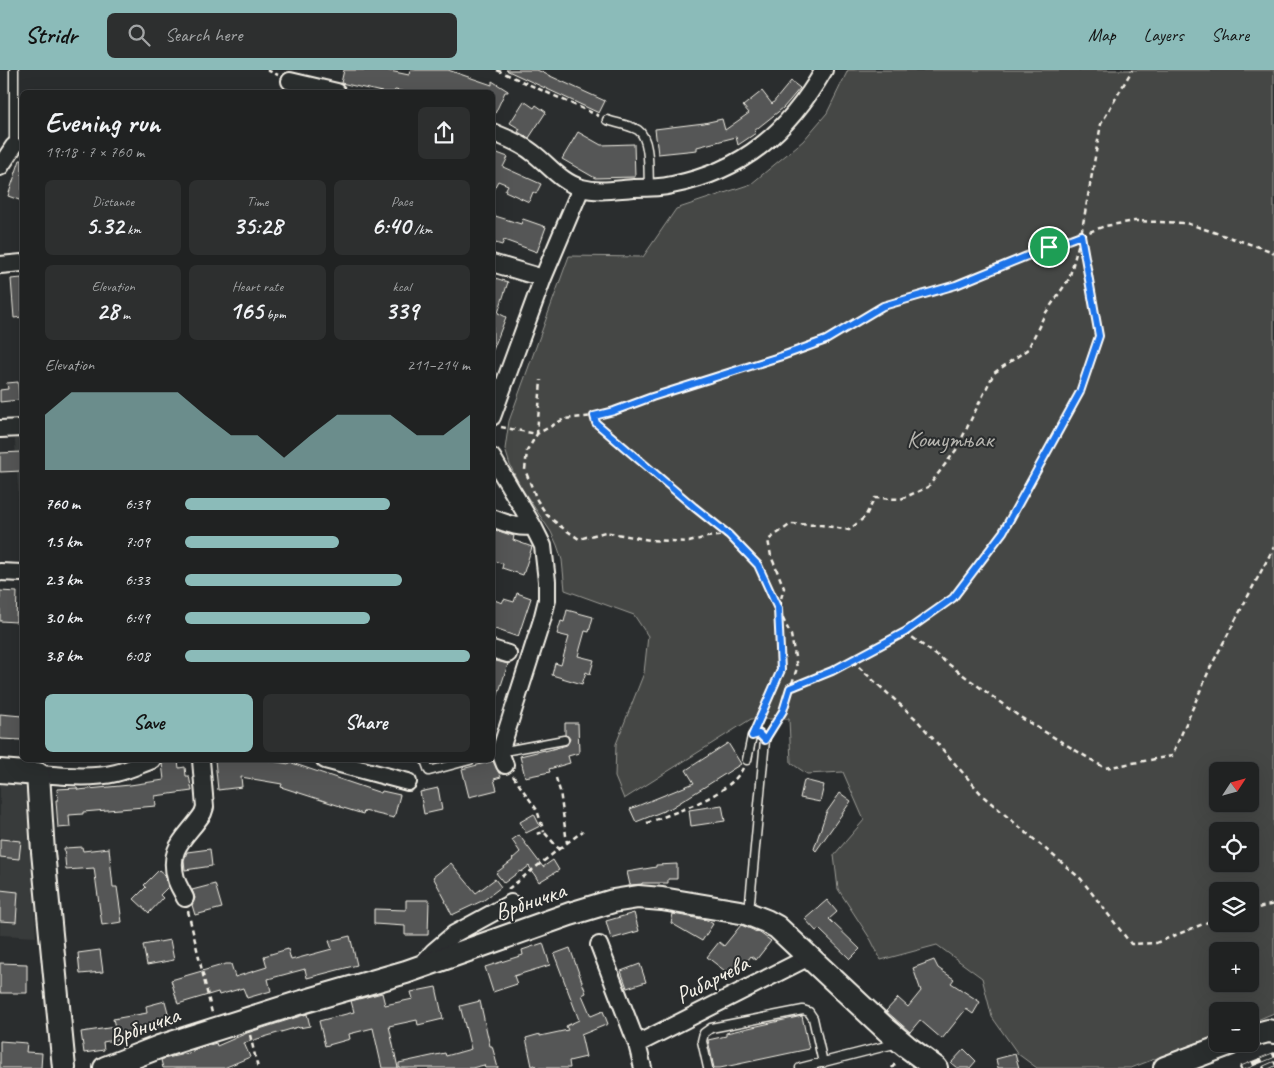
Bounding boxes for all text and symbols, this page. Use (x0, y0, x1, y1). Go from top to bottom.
search box (107, 13, 457, 58)
text: Stridr (25, 20, 77, 50)
icon: search (125, 21, 153, 49)
text: Search here (165, 23, 242, 47)
text: Map (1088, 24, 1116, 46)
text: Layers (1144, 24, 1183, 46)
text: Share (1211, 24, 1249, 46)
text: Evening run (45, 105, 160, 140)
button: share (418, 107, 470, 159)
text: 19:18 · 7 × 760 m (45, 142, 144, 162)
text: Distance (92, 193, 134, 210)
text: Time (247, 193, 268, 210)
text: Pace (391, 193, 413, 210)
text: 5.32 (85, 210, 124, 242)
text: 35:28 (233, 210, 282, 242)
text: 6:40 (371, 210, 411, 242)
text: km (124, 221, 141, 238)
text: /km (411, 221, 432, 238)
pin (1028, 226, 1070, 268)
icon: arrive (1035, 233, 1063, 261)
text: Elevation (92, 278, 135, 295)
text: Heart rate (232, 278, 283, 295)
text: kcal (393, 278, 411, 295)
text: 28 (96, 295, 119, 327)
text: 165 (229, 295, 263, 327)
text: 339 (385, 295, 419, 327)
text: m (119, 306, 130, 323)
text: bpm (263, 306, 286, 323)
text: Elevation (45, 355, 94, 375)
text: 211–214 m (407, 355, 470, 375)
park label: Кошутњак (907, 424, 995, 454)
text: 760 m (45, 494, 80, 514)
text: 6:39 (125, 494, 150, 514)
text: 1.5 km (45, 532, 82, 552)
text: 7:09 (125, 532, 150, 552)
text: 2.3 km (45, 570, 82, 590)
text: 6:33 (125, 570, 150, 590)
text: 3.0 km (45, 608, 82, 628)
text: 6:49 (125, 608, 150, 628)
text: 3.8 km (45, 646, 82, 666)
text: 6:08 (125, 646, 150, 666)
button: Save (45, 694, 253, 752)
button: Share (263, 694, 470, 752)
north arrow (1209, 762, 1259, 812)
map controls (1209, 762, 1259, 1052)
button: locate (1209, 822, 1259, 872)
street label: Врбничка (491, 874, 571, 927)
button: layers (1209, 882, 1259, 932)
button: + (1209, 942, 1259, 992)
street label: Рибарчева (670, 947, 755, 1010)
street label: Врбничка (105, 999, 185, 1053)
button: − (1209, 1002, 1259, 1052)

